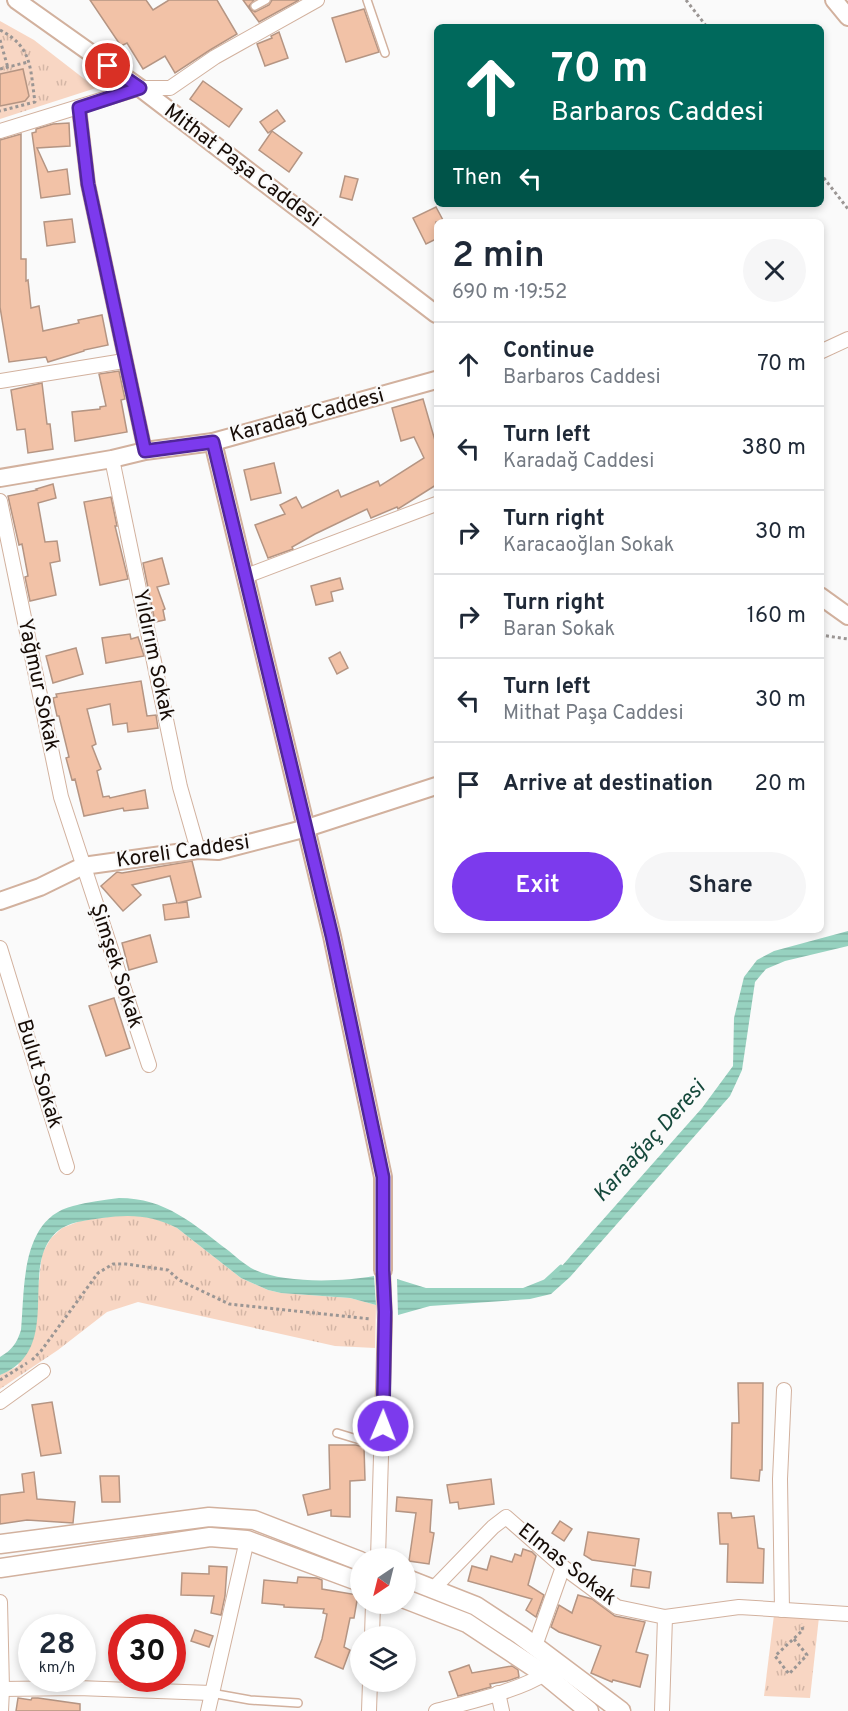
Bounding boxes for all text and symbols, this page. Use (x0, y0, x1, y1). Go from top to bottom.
pin (82, 40, 133, 91)
text: 70 m (551, 44, 649, 97)
icon: ahead (452, 48, 530, 126)
icon: arrive (91, 49, 124, 82)
text: Barbaros Caddesi (551, 96, 764, 130)
street label: Mithat Paşa Caddesi (158, 98, 326, 234)
icon: left (514, 162, 547, 195)
text: Then (452, 165, 502, 192)
text: 2 min (452, 234, 545, 280)
button: close (743, 239, 806, 302)
text: 690 m · 19:52 (452, 280, 567, 306)
text: Continue (503, 338, 594, 365)
icon: ahead (452, 348, 485, 381)
text: 70 m (757, 351, 806, 378)
text: Barbaros Caddesi (503, 365, 661, 391)
street label: Karadağ Caddesi (227, 382, 387, 450)
text: Turn left (503, 422, 591, 449)
icon: left (452, 432, 485, 465)
text: 380 m (742, 435, 806, 462)
text: Karadağ Caddesi (503, 449, 654, 475)
text: Turn right (503, 506, 605, 533)
icon: right (452, 516, 485, 549)
text: 30 m (755, 519, 806, 546)
text: Karacaoğlan Sokak (503, 533, 674, 559)
street label: Yıldırım Sokak (126, 587, 180, 723)
text: Turn right (503, 590, 605, 617)
icon: right (452, 600, 485, 633)
text: 160 m (747, 603, 806, 630)
street label: Yağmur Sokak (11, 616, 65, 754)
text: Baran Sokak (503, 617, 615, 643)
text: Turn left (503, 674, 591, 701)
icon: left (452, 684, 485, 717)
text: 30 m (755, 687, 806, 714)
text: Mithat Paşa Caddesi (503, 701, 684, 727)
icon: arrive (452, 768, 485, 801)
text: Arrive at destination (503, 771, 713, 798)
text: 20 m (755, 771, 806, 798)
street label: Koreli Caddesi (115, 829, 251, 875)
button: Exit (452, 852, 623, 921)
button: Share (635, 852, 806, 921)
street label: Şimşek Sokak (83, 900, 149, 1032)
street label: Bulut Sokak (10, 1016, 68, 1132)
water label: Karaağaç Deresi (588, 1074, 713, 1208)
position arrow (351, 1394, 415, 1458)
street label: Elmas Sokak (512, 1518, 622, 1612)
north arrow (350, 1548, 416, 1614)
map controls (350, 1548, 416, 1692)
speed limit sign: 30 (108, 1614, 186, 1692)
button: layers (350, 1626, 416, 1692)
text: 28 (38, 1627, 76, 1664)
text: km/h (39, 1659, 75, 1678)

